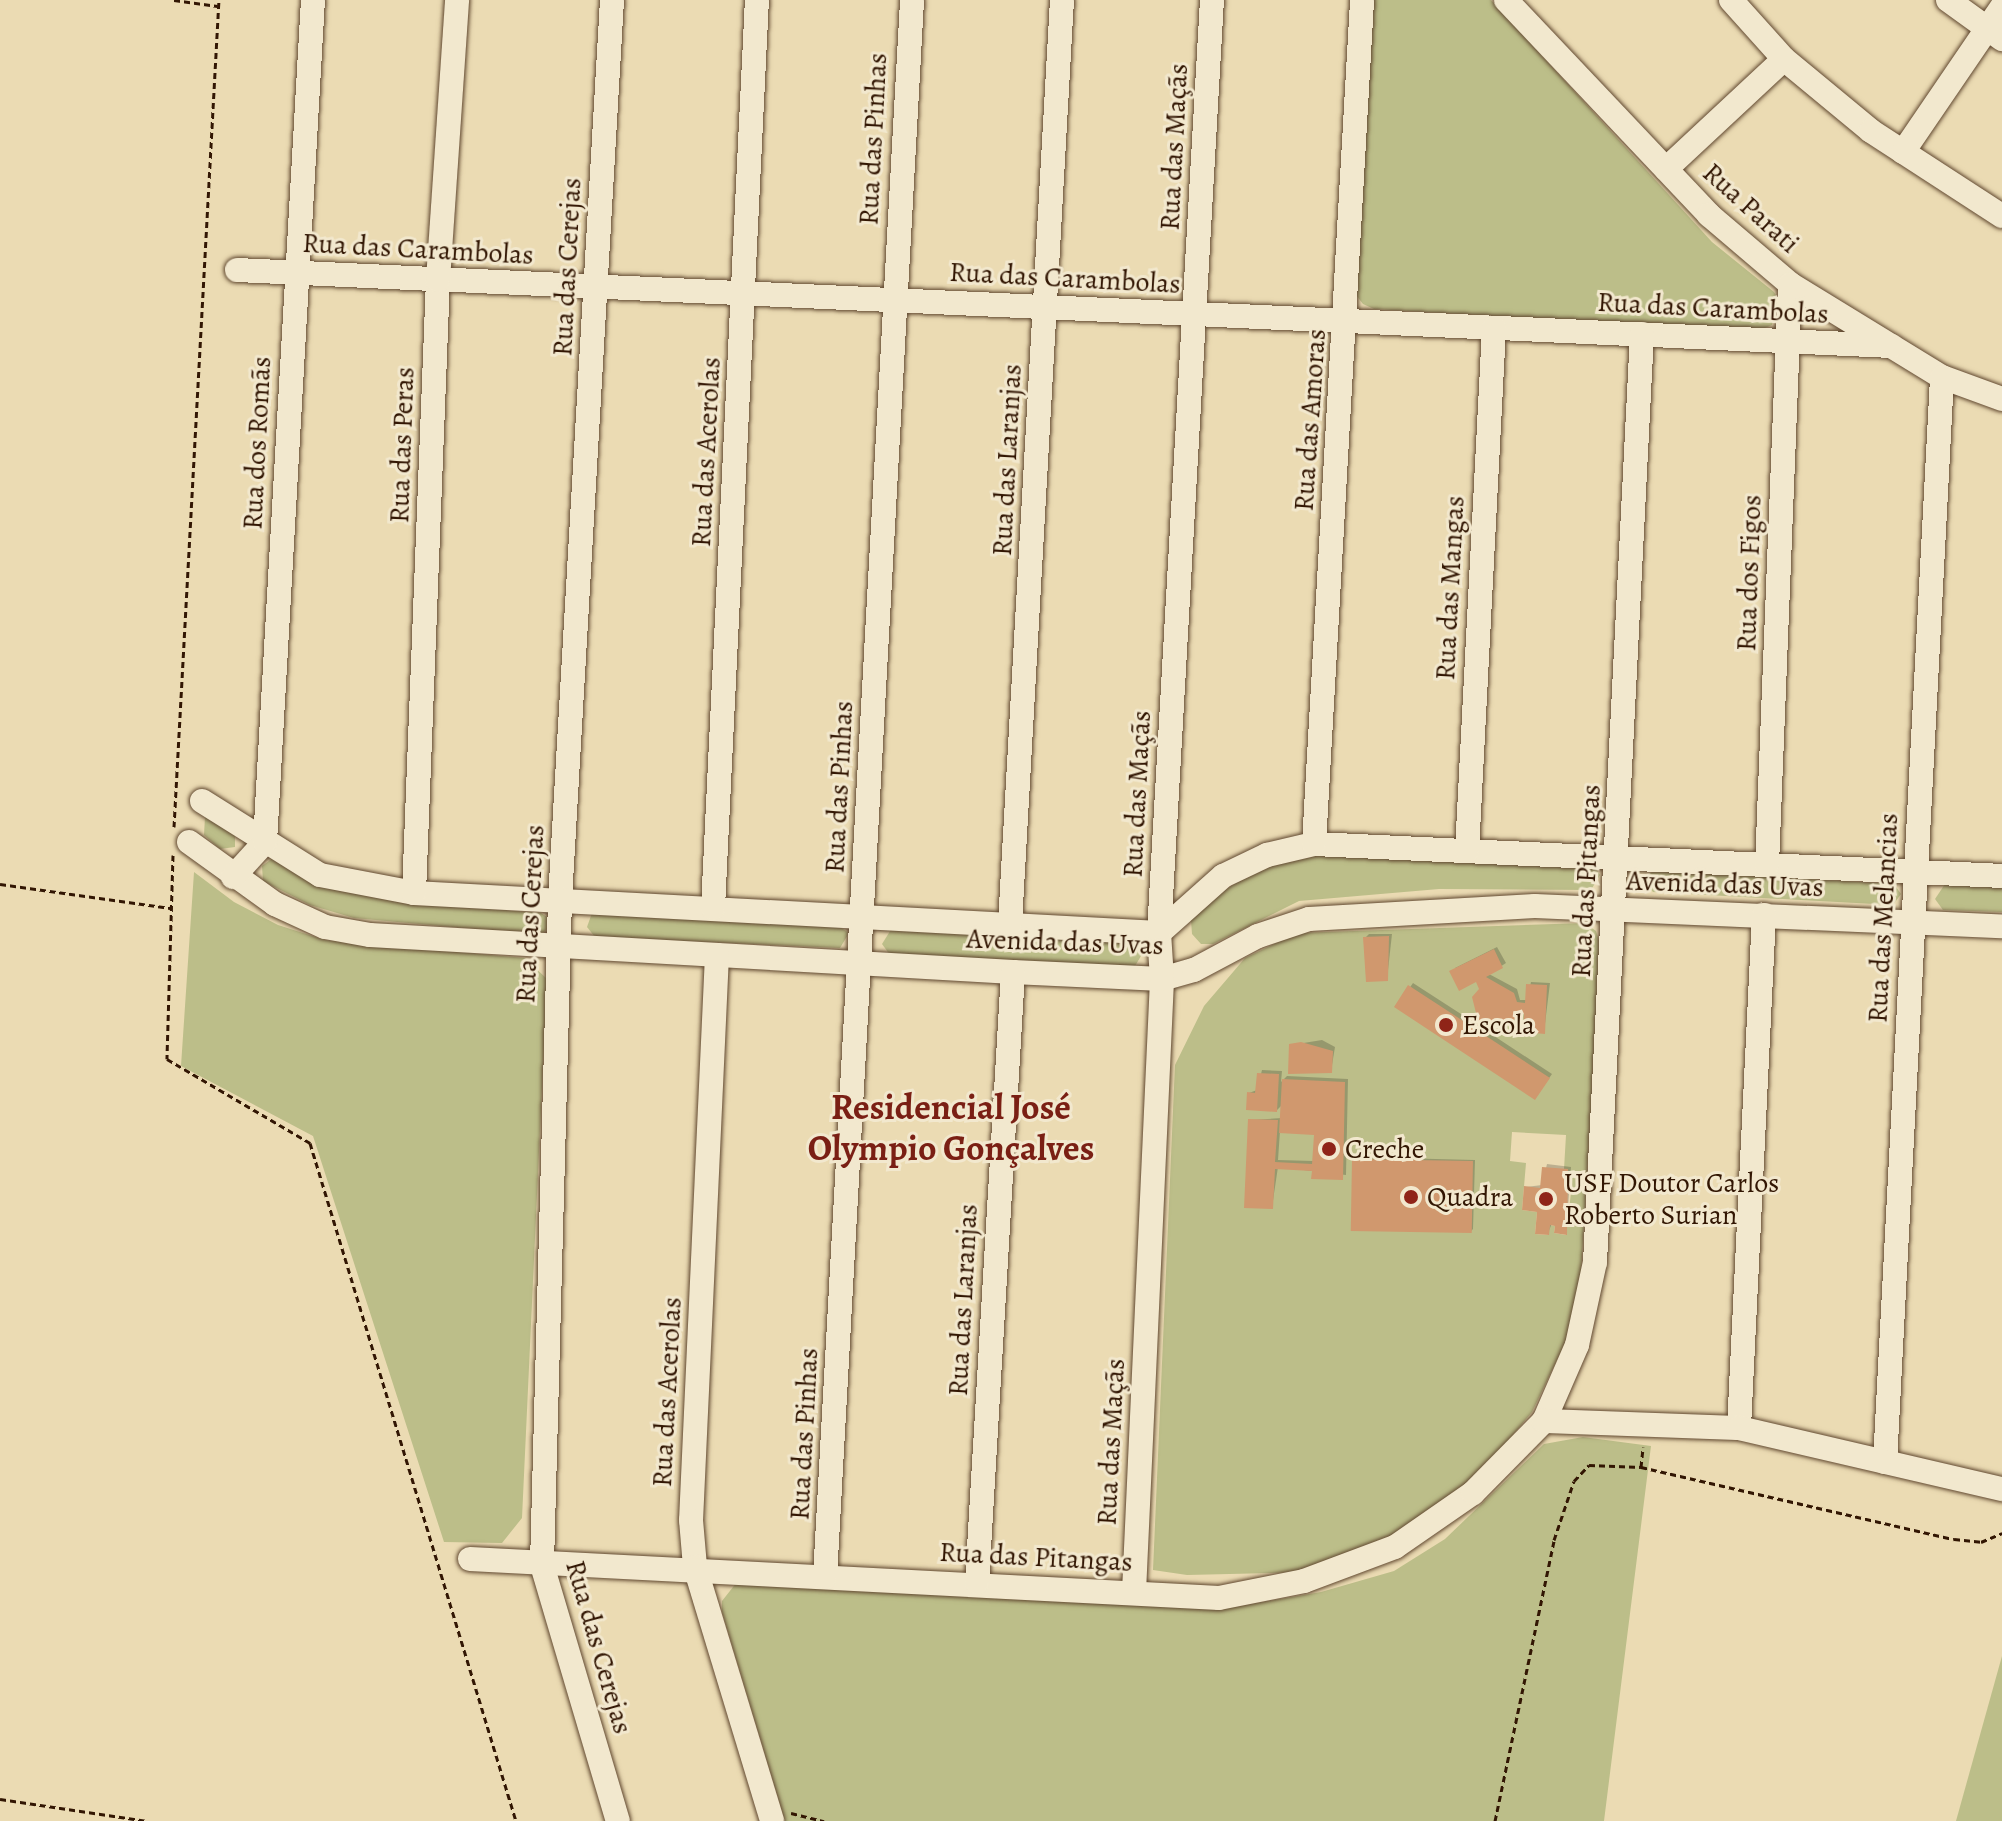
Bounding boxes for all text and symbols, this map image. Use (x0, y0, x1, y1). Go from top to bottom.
street label: Rua das Pinhas (852, 52, 894, 226)
street label: Rua das Maçãs (1153, 63, 1195, 231)
street label: Rua Parati (1696, 156, 1806, 260)
street label: Rua das Cerejas (546, 177, 588, 357)
street label: Rua das Carambolas (301, 226, 535, 272)
street label: Rua das Carambolas (948, 255, 1182, 301)
street label: Rua das Carambolas (1596, 285, 1830, 331)
street label: Rua das Amoras (1287, 328, 1333, 512)
street label: Rua dos Romãs (236, 355, 278, 531)
street label: Rua das Acerolas (684, 356, 728, 548)
street label: Rua das Laranjas (985, 363, 1029, 557)
street label: Rua das Peras (382, 366, 422, 524)
street label: Rua dos Figos (1729, 494, 1769, 652)
street label: Rua das Mangas (1428, 495, 1472, 681)
street label: Rua das Pinhas (818, 700, 860, 874)
street label: Rua das Maçãs (1116, 710, 1158, 878)
street label: Rua das Pitangas (1564, 783, 1608, 979)
street label: Rua das Melancias (1861, 812, 1905, 1024)
street label: Rua das Cerejas (509, 824, 551, 1004)
street label: Avenida das Uvas (1626, 864, 1824, 904)
street label: Avenida das Uvas (966, 922, 1164, 962)
place label: Escola (1462, 1008, 1535, 1042)
marker: Escola (1437, 1016, 1455, 1034)
district label: Residencial José Olympio Gonçalves (808, 1084, 1094, 1169)
place label: Creche (1345, 1132, 1424, 1166)
marker: Creche (1320, 1140, 1338, 1158)
place label: USF Doutor Carlos Roberto Surian (1564, 1166, 1779, 1232)
place label: Quadra (1427, 1180, 1513, 1214)
marker: Quadra (1402, 1188, 1420, 1206)
marker: USF Doutor Carlos Roberto Surian (1535, 1188, 1557, 1210)
street label: Rua das Laranjas (941, 1203, 985, 1397)
street label: Rua das Acerolas (645, 1296, 689, 1488)
street label: Rua das Pinhas (783, 1347, 825, 1521)
street label: Rua das Maçãs (1090, 1358, 1132, 1526)
street label: Rua das Pitangas (938, 1535, 1134, 1579)
street label: Rua das Cerejas (558, 1556, 640, 1738)

